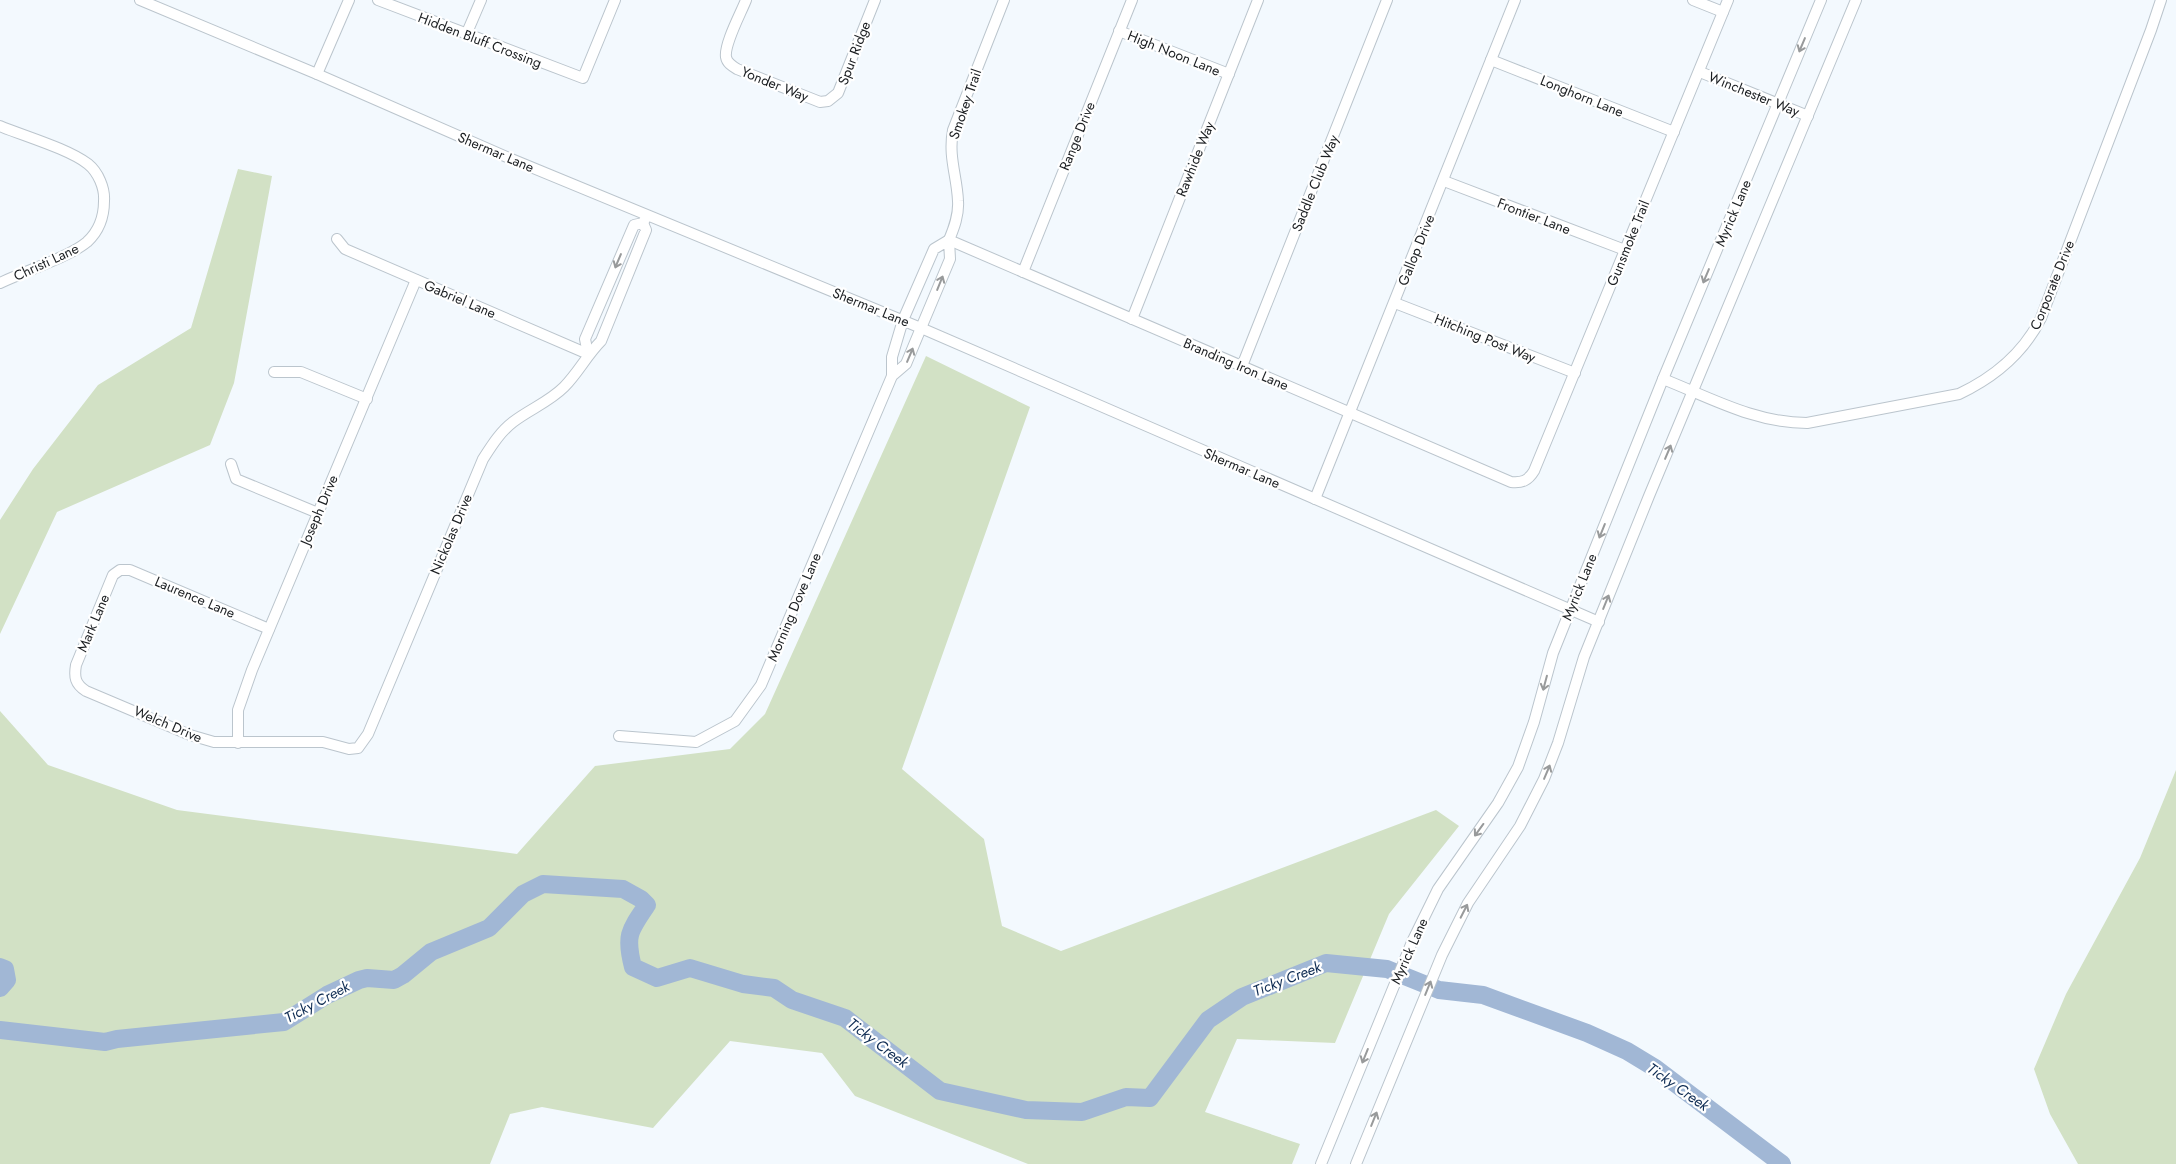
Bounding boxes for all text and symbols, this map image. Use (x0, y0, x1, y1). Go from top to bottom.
street label: Hidden Bluff Crossing (415, 7, 545, 73)
street label: Spur Ridge (833, 18, 875, 88)
street label: High Noon Lane (1125, 25, 1223, 81)
one-way arrow (1797, 37, 1807, 52)
street label: Yonder Way (738, 61, 812, 107)
street label: Smokey Trail (944, 66, 986, 142)
street label: Winchester Way (1705, 67, 1803, 122)
street label: Longhorn Lane (1537, 70, 1627, 122)
street label: Range Drive (1054, 99, 1100, 173)
street label: Rawhide Way (1171, 118, 1220, 200)
street label: Shermar Lane (455, 127, 537, 177)
street label: Saddle Club Way (1287, 131, 1344, 234)
street label: Myrick Lane (1710, 177, 1756, 249)
street label: Frontier Lane (1494, 193, 1574, 239)
street label: Gunsmoke Trail (1602, 197, 1654, 289)
street label: Gallop Drive (1393, 211, 1439, 289)
street label: Corporate Drive (2025, 237, 2079, 333)
street label: Christi Lane (10, 238, 82, 286)
one-way arrow (613, 253, 623, 268)
one-way arrow (1701, 268, 1711, 283)
street label: Gabriel Lane (421, 275, 499, 323)
one-way arrow (935, 276, 945, 291)
street label: Shermar Lane (830, 283, 912, 331)
street label: Hitching Post Way (1431, 309, 1539, 368)
street label: Branding Iron Lane (1180, 333, 1292, 395)
one-way arrow (906, 347, 915, 363)
street label: Shermar Lane (1201, 443, 1283, 493)
one-way arrow (1664, 444, 1673, 459)
street label: Joseph Drive (294, 472, 343, 550)
street label: Nickolas Drive (425, 491, 477, 577)
one-way arrow (1597, 523, 1606, 538)
street label: Morning Dove Lane (762, 550, 826, 664)
street label: Myrick Lane (1557, 551, 1601, 623)
street label: Laurence Lane (152, 571, 238, 623)
street label: Mark Lane (72, 591, 114, 655)
one-way arrow (1602, 595, 1612, 610)
one-way arrow (1540, 674, 1549, 690)
street label: Welch Drive (131, 701, 205, 747)
one-way arrow (1543, 765, 1552, 780)
one-way arrow (1474, 823, 1484, 837)
one-way arrow (1460, 904, 1469, 919)
street label: Myrick Lane (1386, 915, 1432, 987)
water label: Ticky Creek (1250, 956, 1325, 1002)
water label: Ticky Creek (280, 975, 354, 1028)
one-way arrow (1424, 981, 1433, 997)
water label: Ticky Creek (843, 1013, 914, 1074)
one-way arrow (1359, 1048, 1369, 1063)
water label: Ticky Creek (1643, 1058, 1714, 1117)
one-way arrow (1370, 1112, 1380, 1127)

